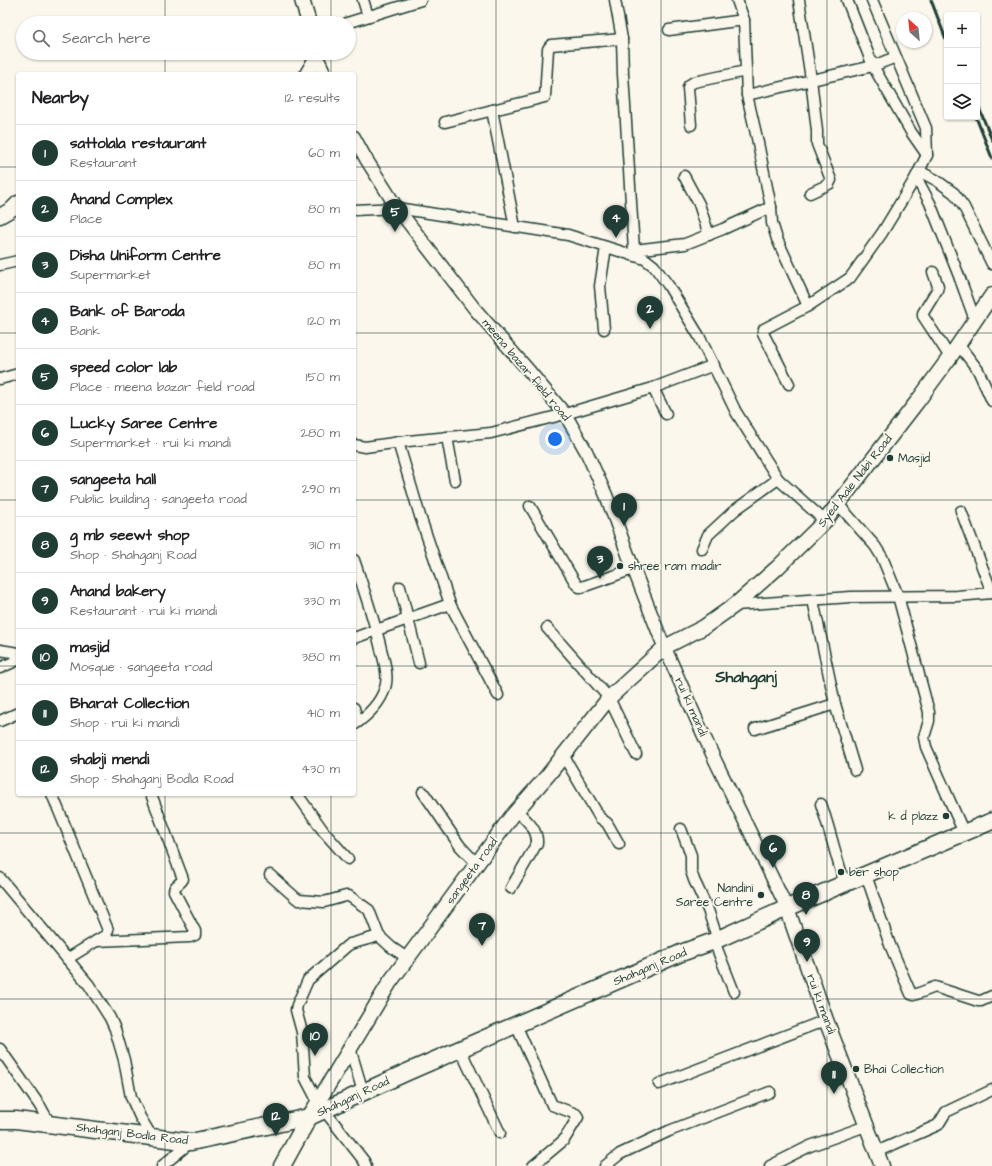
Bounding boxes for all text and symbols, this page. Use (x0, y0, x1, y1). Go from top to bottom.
north arrow (896, 12, 932, 48)
map controls (944, 12, 980, 120)
button: + (944, 12, 980, 48)
search box (16, 16, 356, 60)
icon: search (30, 27, 52, 49)
text: Search here (62, 28, 151, 49)
button: − (944, 48, 980, 84)
button: layers (944, 84, 980, 120)
text: Nearby (32, 86, 89, 110)
text: 12 results (285, 89, 340, 107)
text: sattolala restaurant (70, 133, 206, 154)
text: 1 (44, 144, 46, 162)
text: 60 m (308, 144, 340, 162)
text: Restaurant (70, 154, 137, 172)
text: Anand Complex (70, 189, 173, 210)
pin: 5 (382, 199, 408, 232)
text: 2 (41, 200, 49, 218)
text: 80 m (308, 200, 340, 218)
pin: 4 (603, 205, 629, 238)
text: Place (70, 210, 102, 228)
text: Disha Uniform Centre (70, 245, 221, 266)
text: 3 (42, 256, 48, 274)
text: 80 m (308, 256, 340, 274)
text: Supermarket (70, 266, 151, 284)
pin: 2 (637, 296, 663, 329)
text: Bank of Baroda (70, 301, 185, 322)
text: 4 (41, 312, 49, 330)
text: 120 m (307, 312, 340, 330)
street label: meena bazar field road (478, 315, 574, 425)
text: Bank (70, 322, 100, 340)
text: speed color lab (70, 357, 177, 378)
text: 5 (40, 368, 50, 386)
text: 150 m (306, 368, 340, 386)
text: Place · meena bazar field road (70, 378, 255, 396)
text: Lucky Saree Centre (70, 413, 217, 434)
text: 6 (41, 424, 49, 442)
text: 280 m (301, 424, 340, 442)
your location (545, 429, 565, 449)
street label: Syed Aale Nabi Road (813, 431, 897, 531)
text: Supermarket · rui ki mandi (70, 434, 231, 452)
place label: Masjid (898, 450, 930, 467)
marker: Masjid (885, 453, 895, 463)
text: sangeeta hall (70, 469, 156, 490)
text: 7 (41, 480, 49, 498)
text: 290 m (302, 480, 340, 498)
text: Public building · sangeeta road (70, 490, 247, 508)
pin: 1 (611, 493, 637, 526)
text: g mb seewt shop (70, 525, 190, 546)
text: 8 (41, 536, 49, 554)
text: 310 m (308, 536, 340, 554)
text: Shop · Shahganj Road (70, 546, 197, 564)
pin: 3 (587, 546, 613, 579)
place label: shree ram madir (628, 558, 722, 575)
marker: shree ram madir (615, 561, 625, 571)
text: Anand bakery (70, 581, 166, 602)
text: 9 (41, 592, 49, 610)
text: 330 m (303, 592, 340, 610)
text: Restaurant · rui ki mandi (70, 602, 217, 620)
text: masjid (70, 637, 109, 658)
text: 10 (40, 648, 50, 666)
text: 380 m (301, 648, 340, 666)
text: Mosque · sangeeta road (70, 658, 212, 676)
district label: Shahganj (714, 666, 778, 690)
street label: rui ki mandi (670, 675, 712, 739)
text: Bharat Collection (70, 693, 189, 714)
text: 11 (43, 704, 47, 722)
text: 410 m (306, 704, 340, 722)
text: Shop · rui ki mandi (70, 714, 180, 732)
text: shabji mendi (70, 749, 149, 770)
text: 12 (40, 760, 50, 778)
text: 430 m (301, 760, 340, 778)
text: Shop · Shahganj Bodla Road (70, 770, 234, 788)
place label: k d plazz (888, 808, 938, 825)
marker: k d plazz (941, 811, 951, 821)
street label: sangeeta road (442, 834, 503, 908)
pin: 6 (760, 835, 786, 868)
place label: ber shop (849, 864, 899, 881)
marker: ber shop (836, 867, 846, 877)
place label: Nandini Saree Centre (676, 880, 754, 911)
pin: 8 (793, 882, 819, 915)
marker: Nandini Saree Centre (756, 890, 766, 900)
pin: 7 (469, 913, 495, 946)
pin: 9 (794, 929, 820, 962)
street label: Shahganj Road (611, 944, 690, 991)
street label: rui ki mandi (802, 972, 840, 1037)
pin: 10 (302, 1023, 328, 1056)
pin: 11 (821, 1061, 847, 1094)
place label: Bhai Collection (864, 1061, 944, 1078)
marker: Bhai Collection (851, 1064, 861, 1074)
street label: Shahganj Road (314, 1073, 393, 1122)
pin: 12 (263, 1103, 289, 1136)
street label: Shahganj Bodla Road (75, 1119, 189, 1150)

